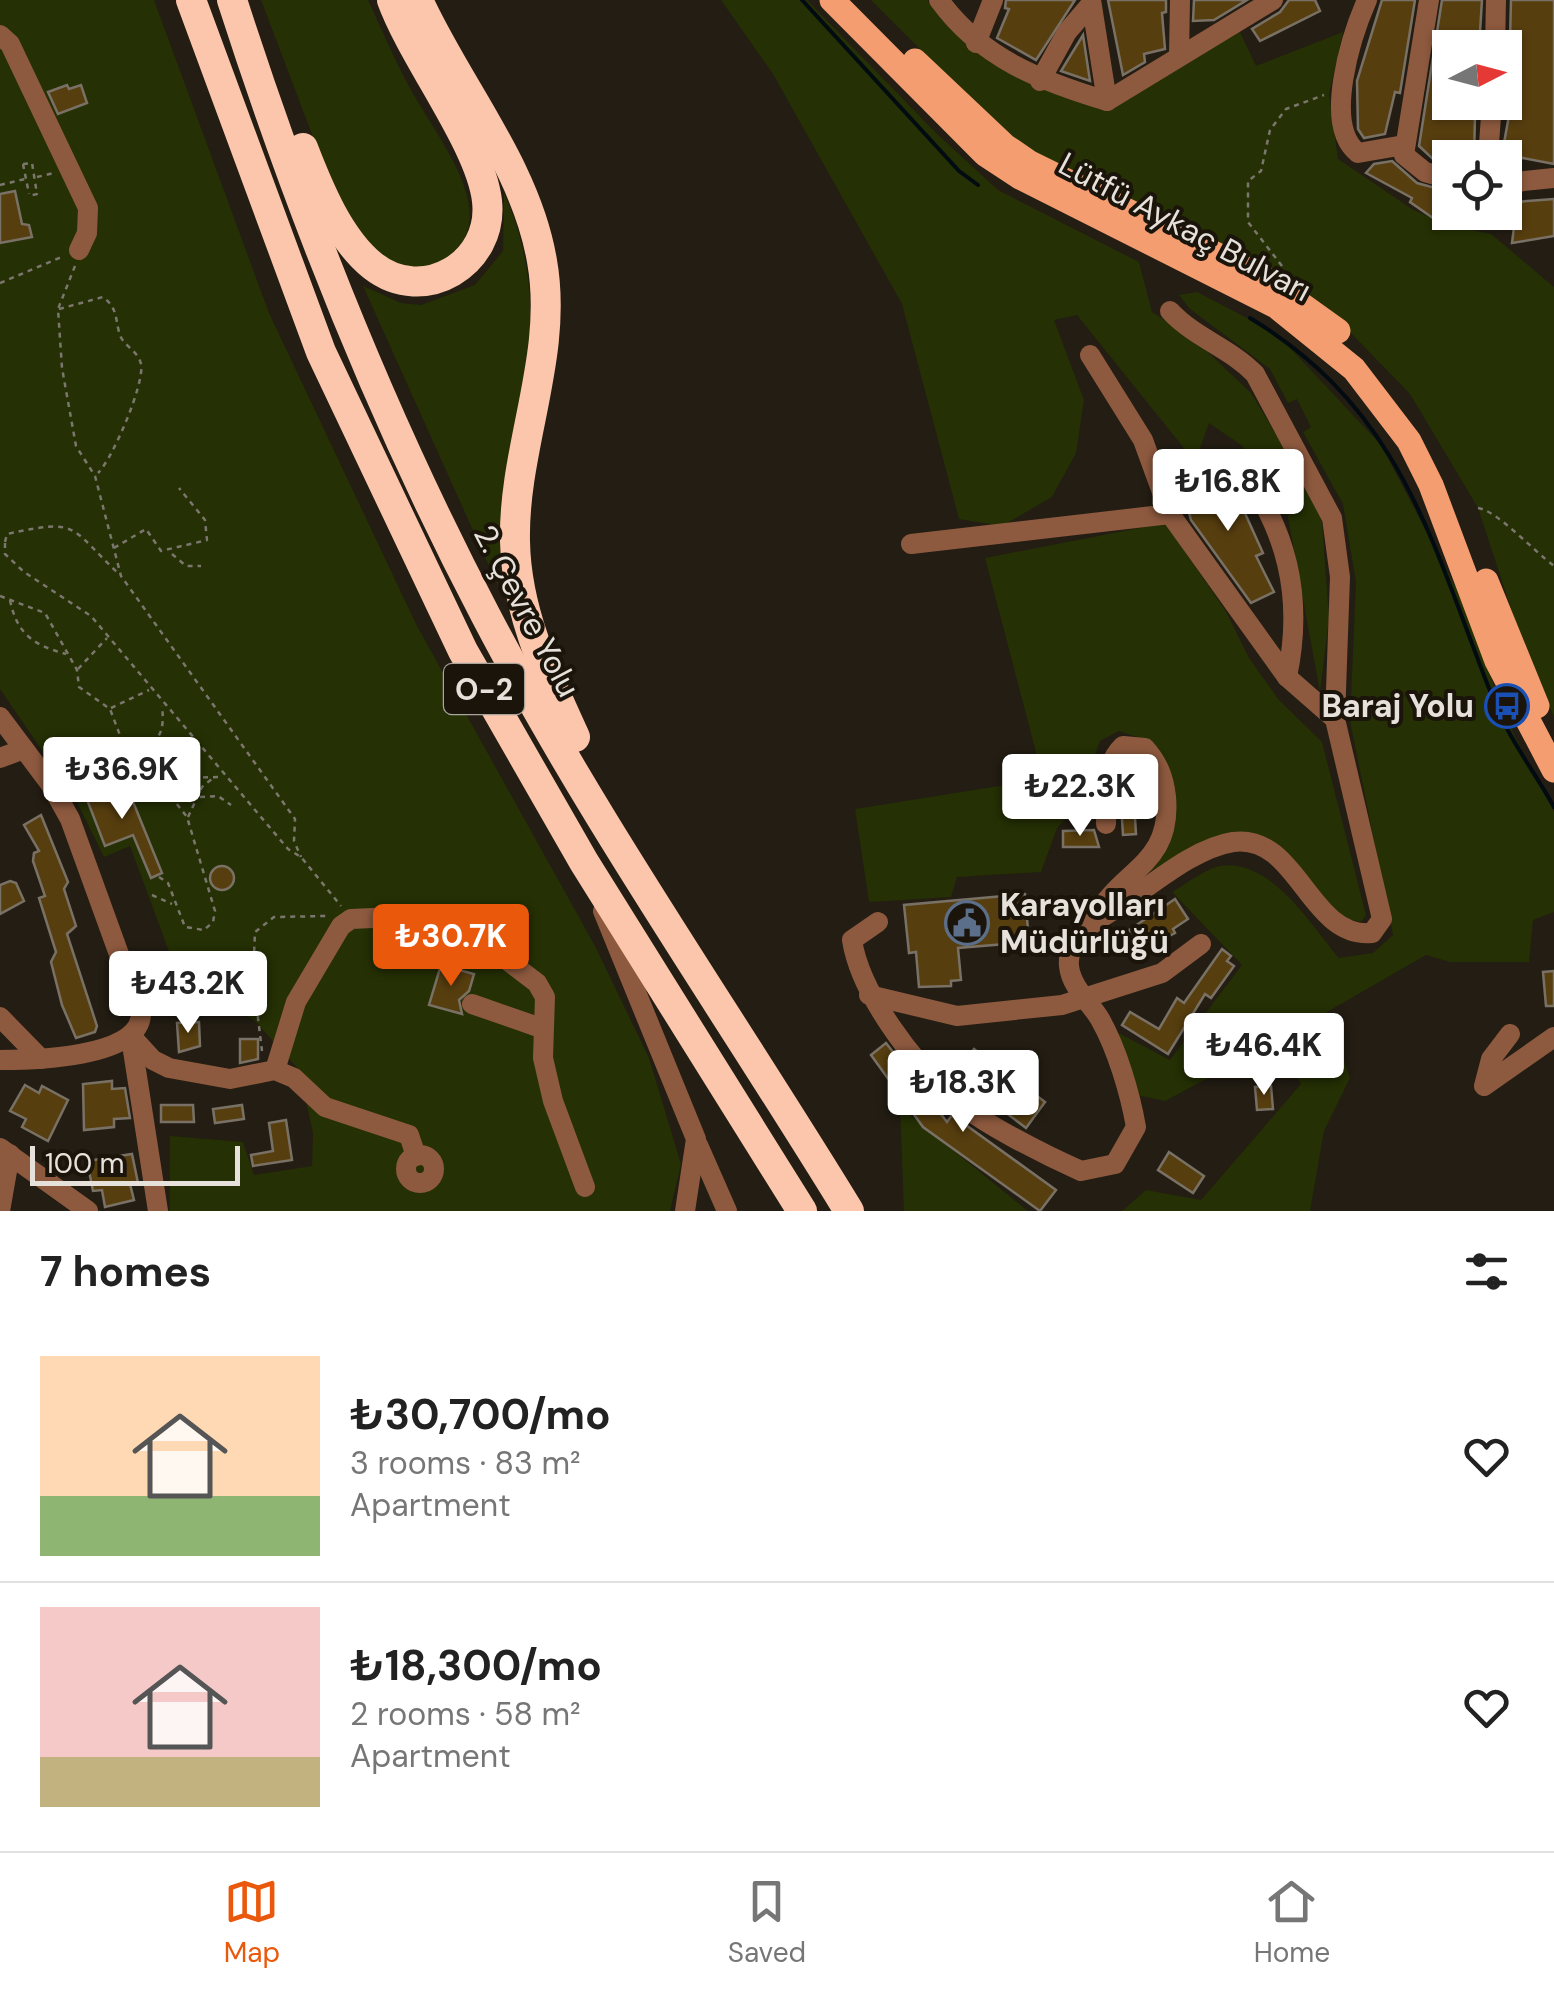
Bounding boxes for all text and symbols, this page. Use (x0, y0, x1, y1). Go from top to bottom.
north arrow (1432, 30, 1522, 120)
map controls (1432, 30, 1522, 230)
button: locate (1432, 140, 1522, 230)
street label: Lütfü Aykaç Bulvarı (1052, 143, 1318, 311)
pin: ₺16.8K (1147, 449, 1309, 534)
text: ₺16.8K (1175, 460, 1281, 502)
street label: 2. Çevre Yolu (464, 518, 590, 704)
road number: O-2 (444, 664, 524, 714)
bus stop icon: Baraj Yolu (1484, 683, 1530, 729)
place label: Baraj Yolu (1321, 685, 1474, 727)
pin: ₺36.9K (41, 737, 203, 822)
text: ₺36.9K (65, 748, 179, 790)
pin: ₺22.3K (999, 754, 1161, 839)
text: ₺22.3K (1024, 765, 1136, 807)
place label: Karayolları Müdürlüğü (1000, 884, 1169, 963)
public building icon: Karayolları Müdürlüğü (944, 900, 990, 946)
pin: ₺30.7K (370, 904, 532, 989)
text: ₺30.7K (395, 915, 507, 957)
pin: ₺43.2K (107, 951, 269, 1036)
text: ₺43.2K (131, 962, 245, 1004)
pin: ₺46.4K (1183, 1013, 1345, 1098)
text: ₺46.4K (1206, 1024, 1322, 1066)
pin: ₺18.3K (882, 1050, 1044, 1135)
text: ₺18.3K (910, 1061, 1016, 1103)
scale bar (30, 1141, 240, 1186)
text: 100 m (45, 1145, 124, 1182)
text: 7 homes (40, 1244, 211, 1299)
icon: filters (1459, 1244, 1514, 1299)
text: ₺30,700/mo (350, 1387, 611, 1442)
icon: home (120, 1396, 240, 1516)
icon: heart (1459, 1429, 1514, 1484)
text: 3 rooms · 83 m² (350, 1442, 581, 1484)
text: Apartment (350, 1484, 511, 1526)
text: ₺18,300/mo (350, 1638, 602, 1693)
icon: home (120, 1647, 240, 1767)
icon: heart (1459, 1680, 1514, 1735)
text: 2 rooms · 58 m² (350, 1693, 581, 1735)
text: Apartment (350, 1735, 511, 1777)
tab: Map (224, 1874, 280, 1971)
tab: Saved (728, 1874, 806, 1971)
tab: Home (1254, 1874, 1330, 1971)

